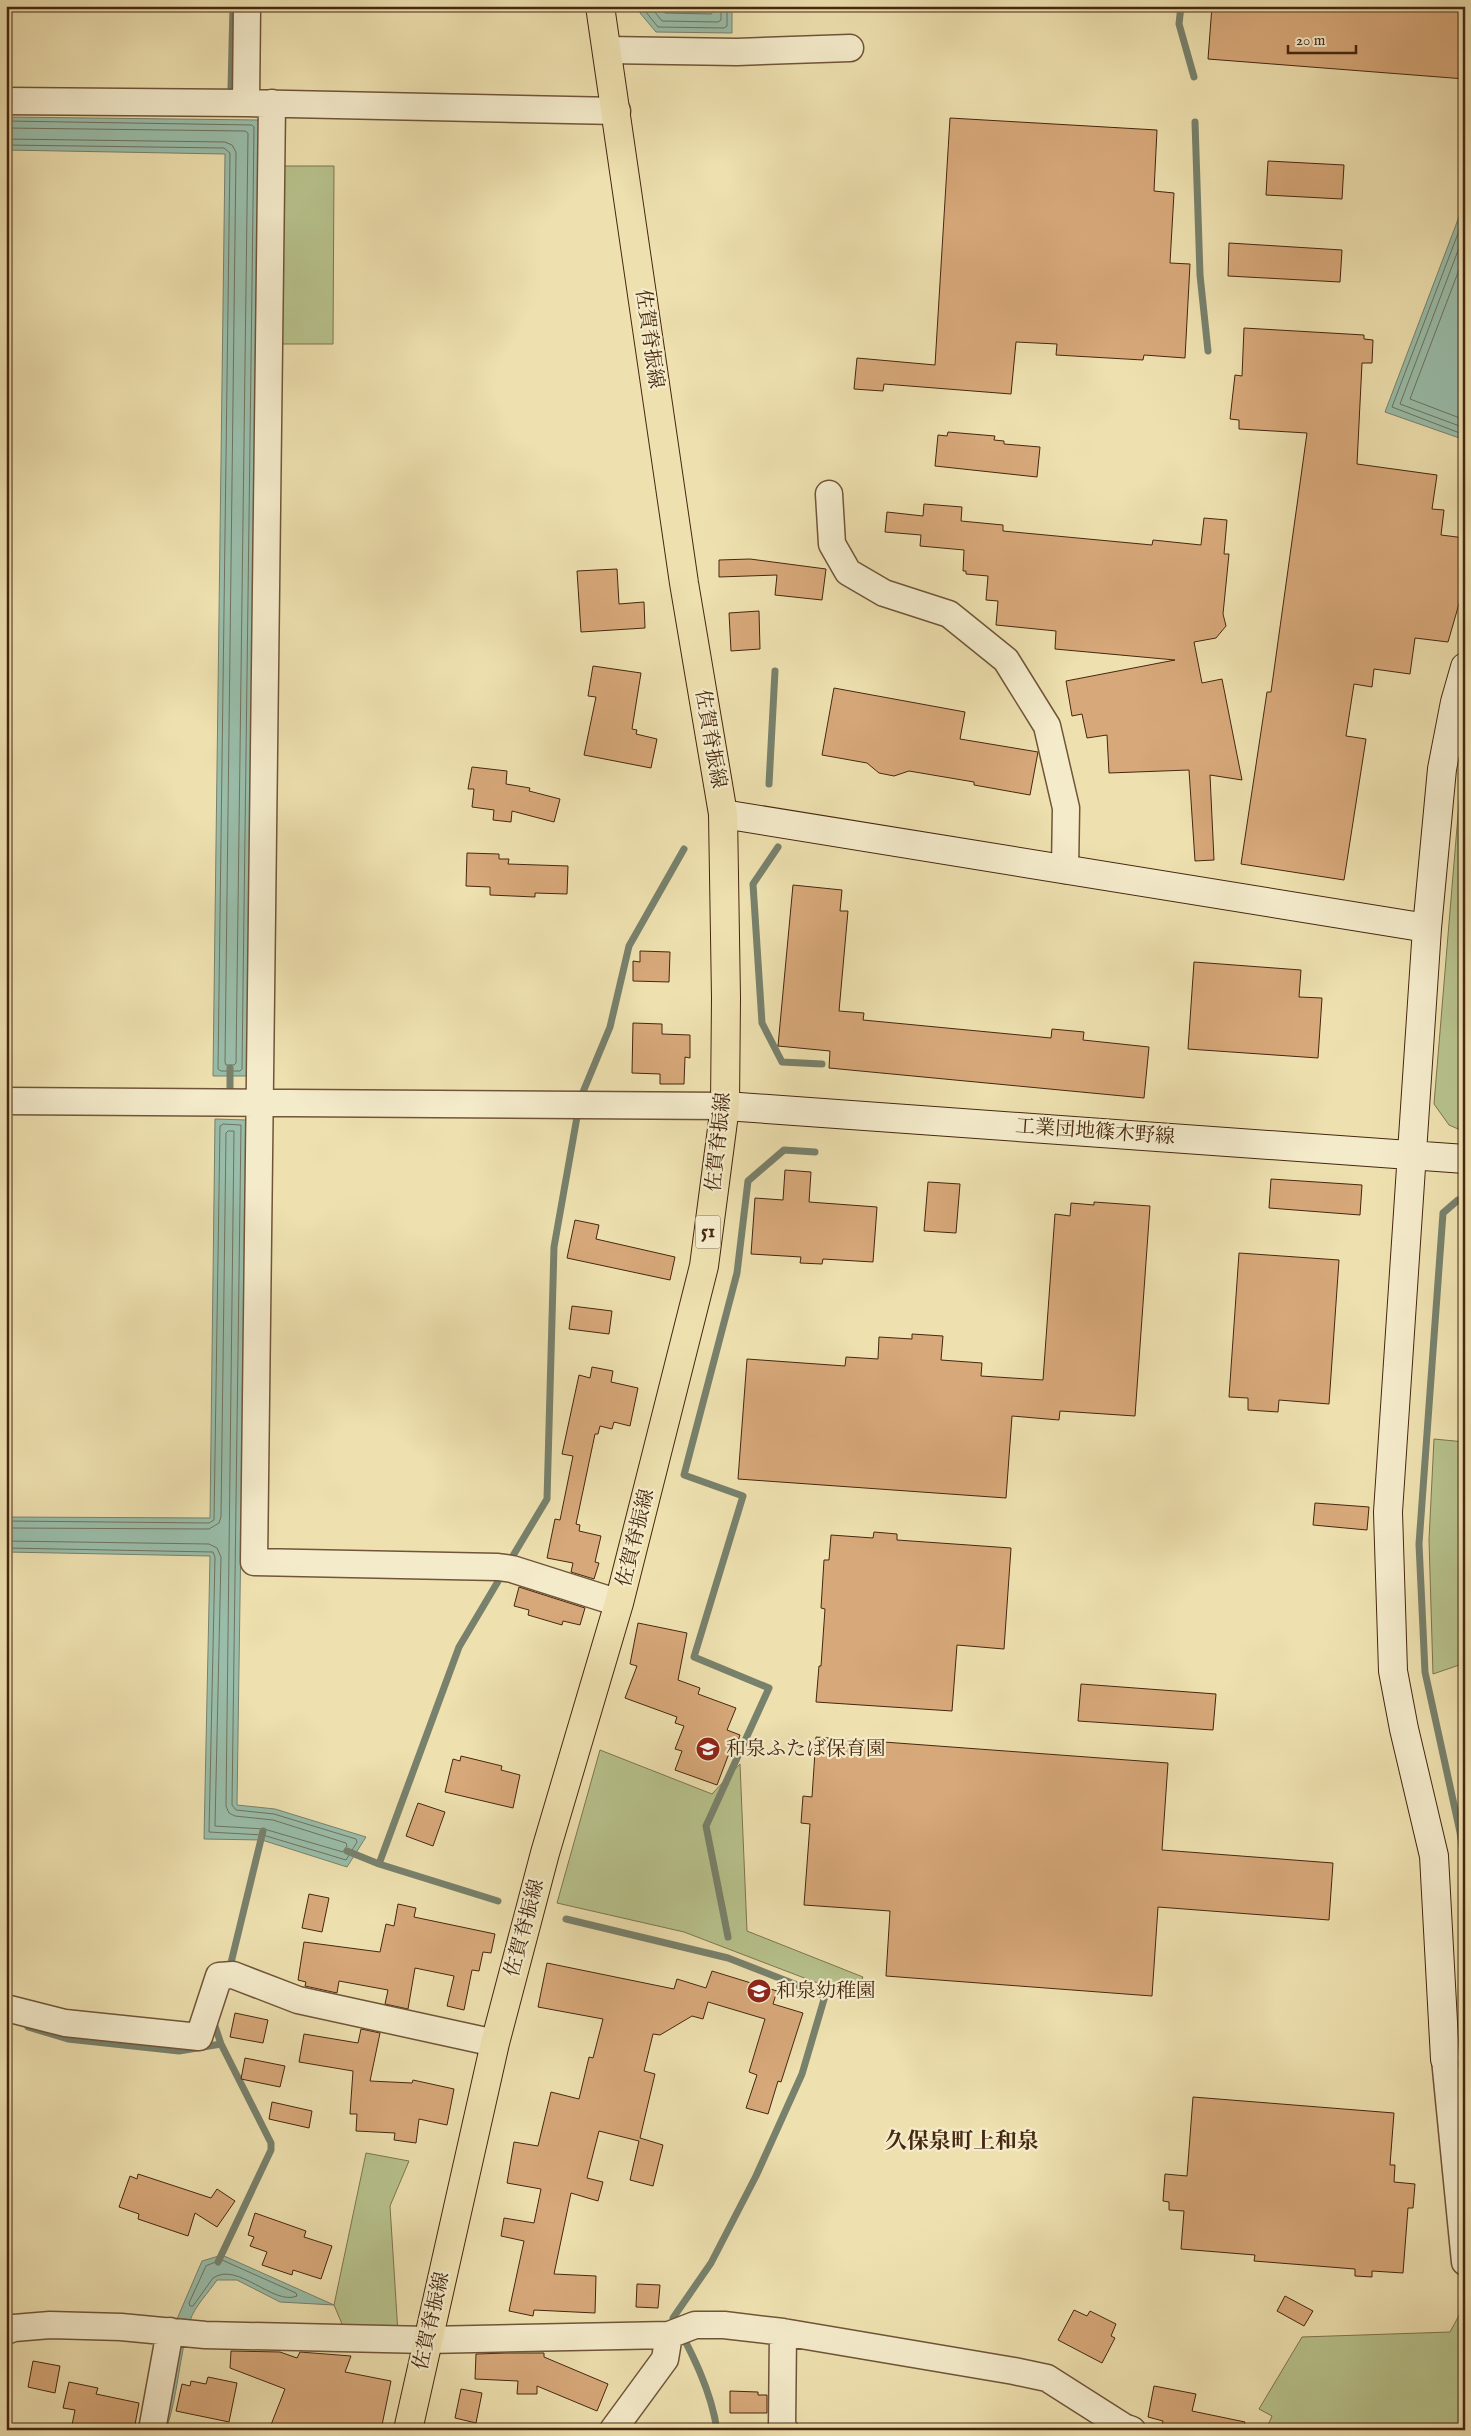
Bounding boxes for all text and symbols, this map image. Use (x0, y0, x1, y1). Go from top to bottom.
scale bar (1288, 22, 1356, 54)
text: 20 m (1296, 31, 1326, 50)
street label: 佐賀脊振線 (630, 288, 668, 390)
street label: 佐賀脊振線 (689, 688, 731, 790)
street label: 佐賀脊振線 (701, 1091, 737, 1193)
street label: 工業団地篠木野線 (1014, 1114, 1176, 1150)
road number: 51 (696, 1216, 720, 1248)
street label: 佐賀脊振線 (612, 1486, 660, 1590)
school or university icon: 和泉ふたば保育園 (695, 1736, 721, 1762)
place label: 和泉ふたば保育園 (726, 1737, 886, 1762)
street label: 佐賀脊振線 (500, 1876, 550, 1980)
school or university icon: 和泉幼稚園 (746, 1978, 772, 2004)
place label: 和泉幼稚園 (776, 1979, 876, 2004)
district label: 久保泉町上和泉 (885, 2128, 1039, 2156)
street label: 佐賀脊振線 (409, 2269, 455, 2373)

